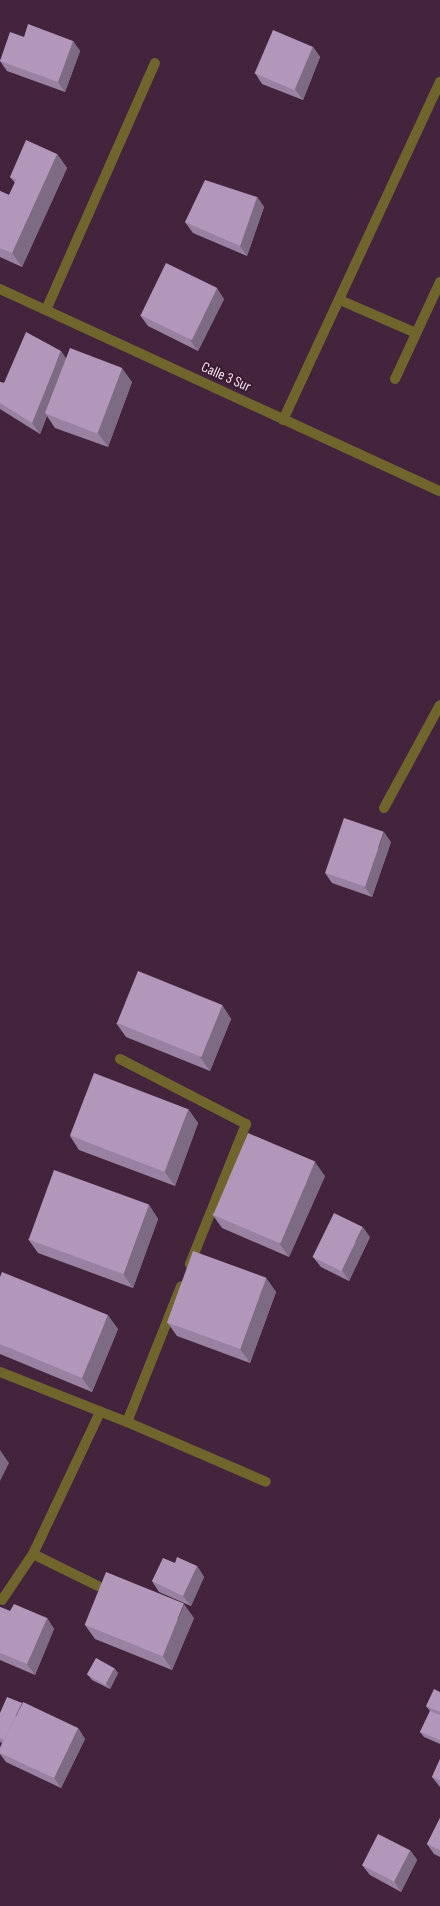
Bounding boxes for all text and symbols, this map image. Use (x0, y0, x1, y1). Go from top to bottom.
street label: Calle 3 Sur (198, 358, 254, 396)

